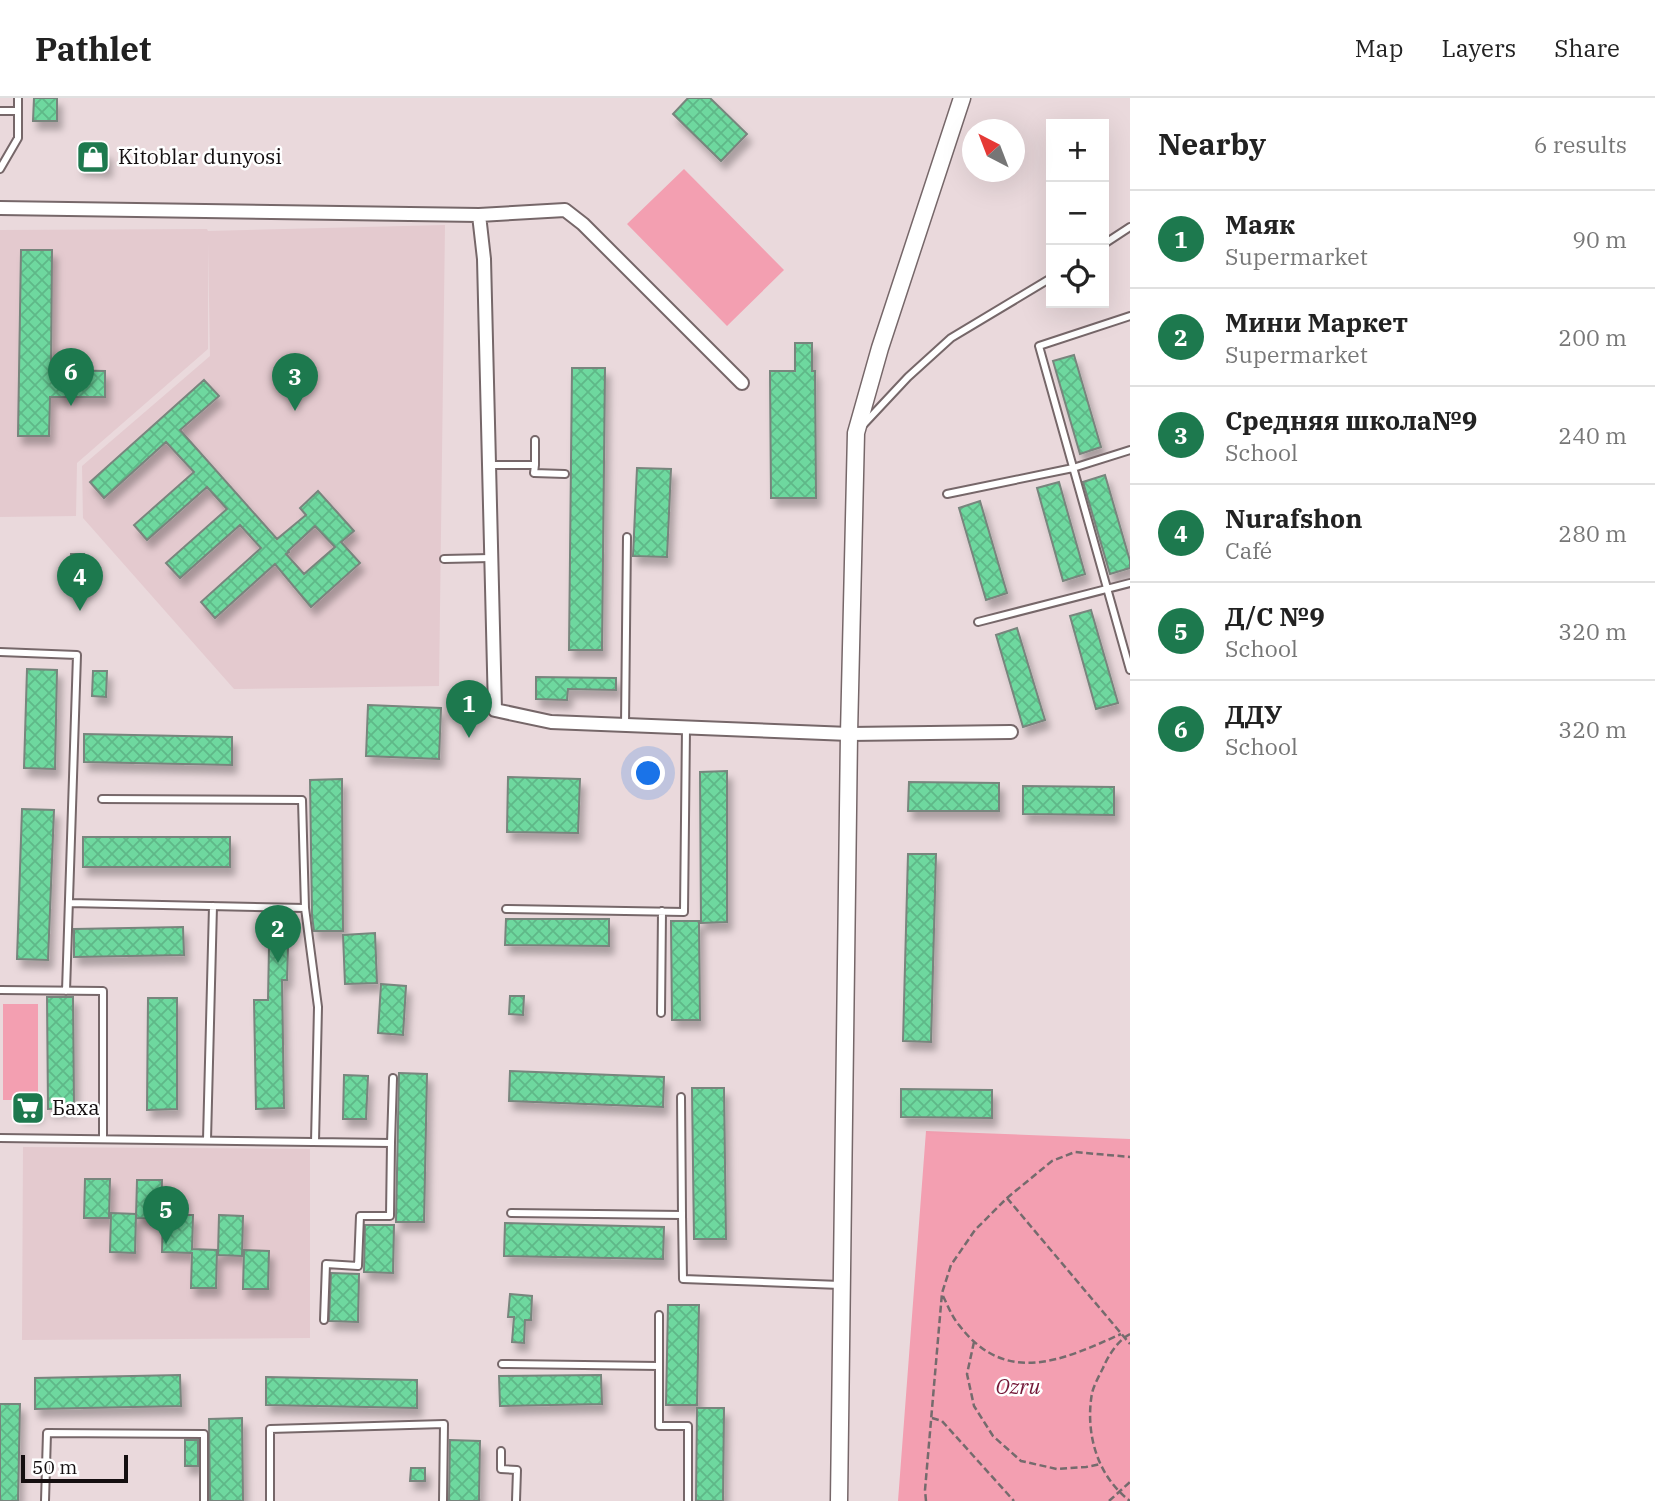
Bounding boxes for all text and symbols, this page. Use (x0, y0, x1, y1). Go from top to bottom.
text: Pathlet (35, 27, 151, 70)
text: Map (1355, 32, 1403, 64)
text: Layers (1441, 32, 1516, 64)
text: Share (1554, 32, 1620, 64)
north arrow (962, 119, 1025, 182)
map controls (1046, 119, 1109, 308)
button: + (1046, 119, 1109, 182)
text: Nearby (1158, 124, 1266, 163)
text: 6 results (1534, 129, 1627, 159)
shop icon: Kitoblar dunyosi (74, 138, 112, 176)
place label: Kitoblar dunyosi (118, 142, 282, 170)
button: − (1046, 182, 1109, 245)
text: Маяк (1225, 207, 1295, 241)
text: 1 (1174, 224, 1188, 254)
text: 90 m (1572, 224, 1627, 254)
text: Supermarket (1225, 241, 1368, 271)
button: locate (1046, 245, 1109, 308)
text: Мини Маркет (1225, 305, 1408, 339)
text: 2 (1174, 322, 1188, 352)
text: 200 m (1558, 322, 1627, 352)
text: Supermarket (1225, 339, 1368, 369)
pin: 6 (48, 348, 94, 406)
pin: 3 (272, 353, 318, 411)
text: Средняя школа№9 (1225, 403, 1477, 437)
text: 3 (1174, 420, 1188, 450)
text: 240 m (1558, 420, 1627, 450)
text: School (1225, 437, 1298, 467)
text: Nurafshon (1225, 501, 1362, 535)
text: 4 (1174, 518, 1188, 548)
text: 280 m (1558, 518, 1627, 548)
text: Café (1225, 535, 1272, 565)
pin: 4 (57, 553, 103, 611)
text: Д/С №9 (1225, 599, 1325, 633)
text: 5 (1174, 616, 1188, 646)
text: 320 m (1558, 616, 1627, 646)
text: School (1225, 633, 1298, 663)
pin: 1 (446, 680, 492, 738)
text: ДДУ (1225, 697, 1282, 731)
text: 6 (1174, 714, 1188, 744)
text: 320 m (1558, 714, 1627, 744)
text: School (1225, 731, 1298, 761)
your location (631, 756, 665, 790)
pin: 2 (255, 905, 301, 963)
supermarket icon: Баха (9, 1089, 47, 1127)
place label: Баха (52, 1093, 100, 1121)
pin: 5 (143, 1186, 189, 1244)
park label: Ozru (996, 1372, 1040, 1400)
scale bar (21, 1452, 128, 1484)
text: 50 m (32, 1455, 77, 1479)

